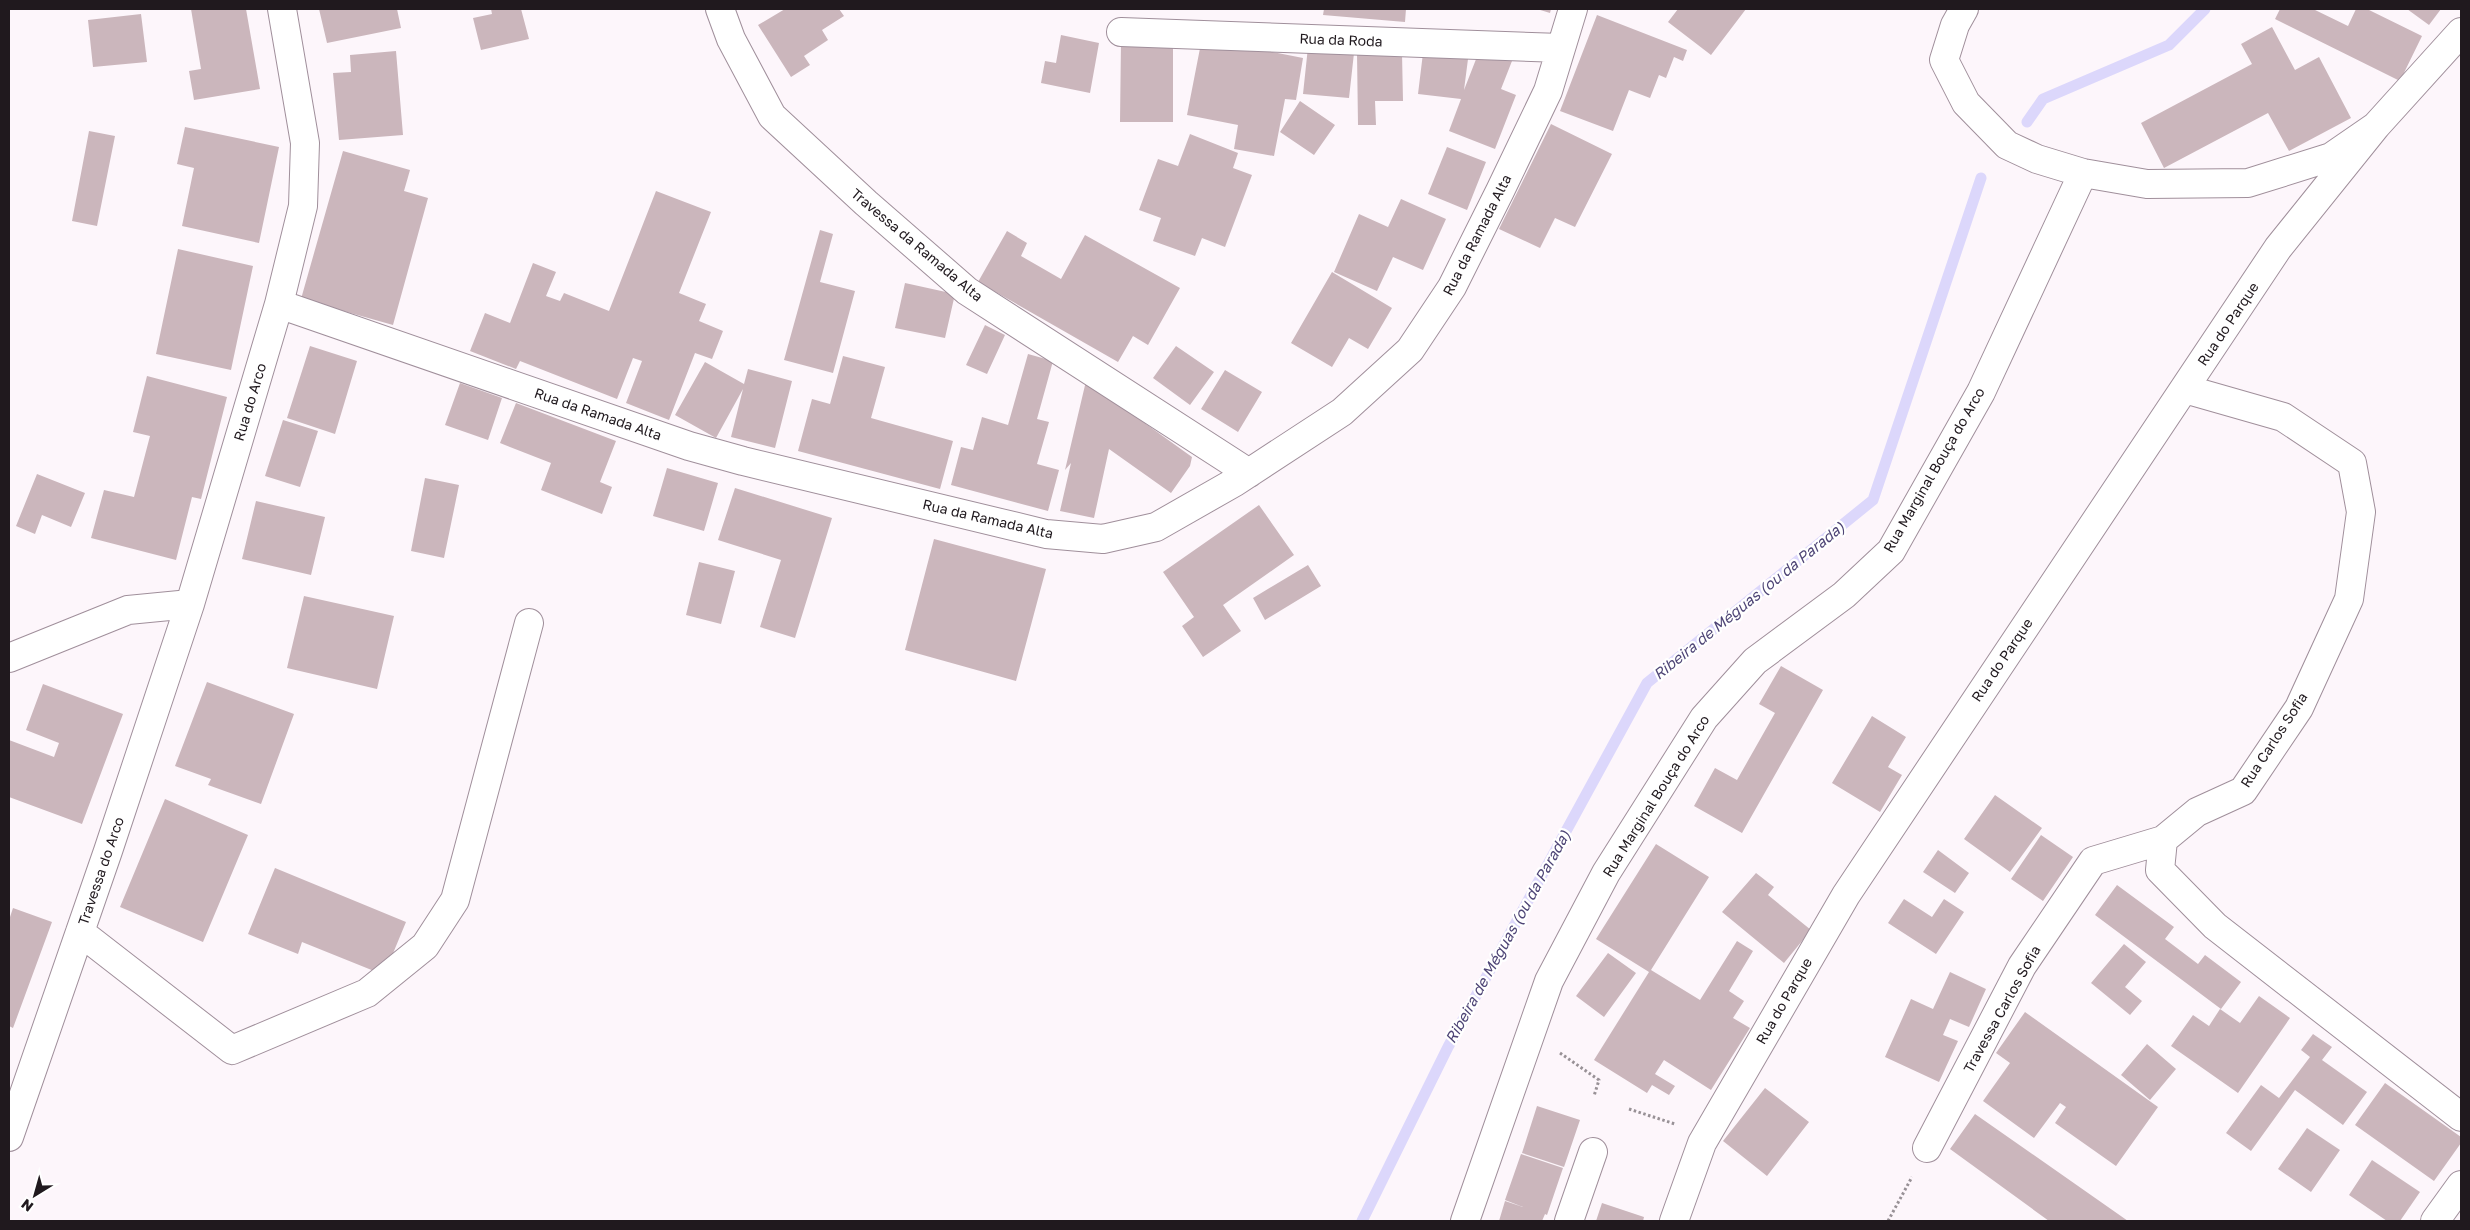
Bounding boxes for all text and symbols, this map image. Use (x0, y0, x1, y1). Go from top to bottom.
street label: Rua da Roda (1299, 30, 1383, 49)
street label: Rua da Ramada Alta (1439, 171, 1514, 298)
street label: Travessa da Ramada Alta (848, 185, 987, 305)
street label: Rua do Parque (2193, 279, 2262, 369)
street label: Rua do Arco (230, 361, 269, 443)
street label: Rua da Ramada Alta (532, 384, 664, 443)
street label: Rua Marginal Bouça do Arco (1879, 384, 1988, 555)
street label: Rua da Ramada Alta (921, 495, 1055, 542)
water label: Ribeira de Méguas (ou da Parada) (1649, 517, 1848, 684)
street label: Rua do Parque (1967, 615, 2036, 705)
street label: Rua Carlos Sofia (2237, 689, 2311, 790)
street label: Rua Marginal Bouça do Arco (1599, 712, 1713, 880)
street label: Travessa do Arco (74, 814, 127, 927)
water label: Ribeira de Méguas (ou da Parada) (1441, 827, 1574, 1047)
street label: Travessa Carlos Sofia (1960, 942, 2044, 1075)
street label: Rua do Parque (1752, 954, 1815, 1047)
north arrow (10, 1170, 60, 1220)
text: N (18, 1196, 36, 1216)

